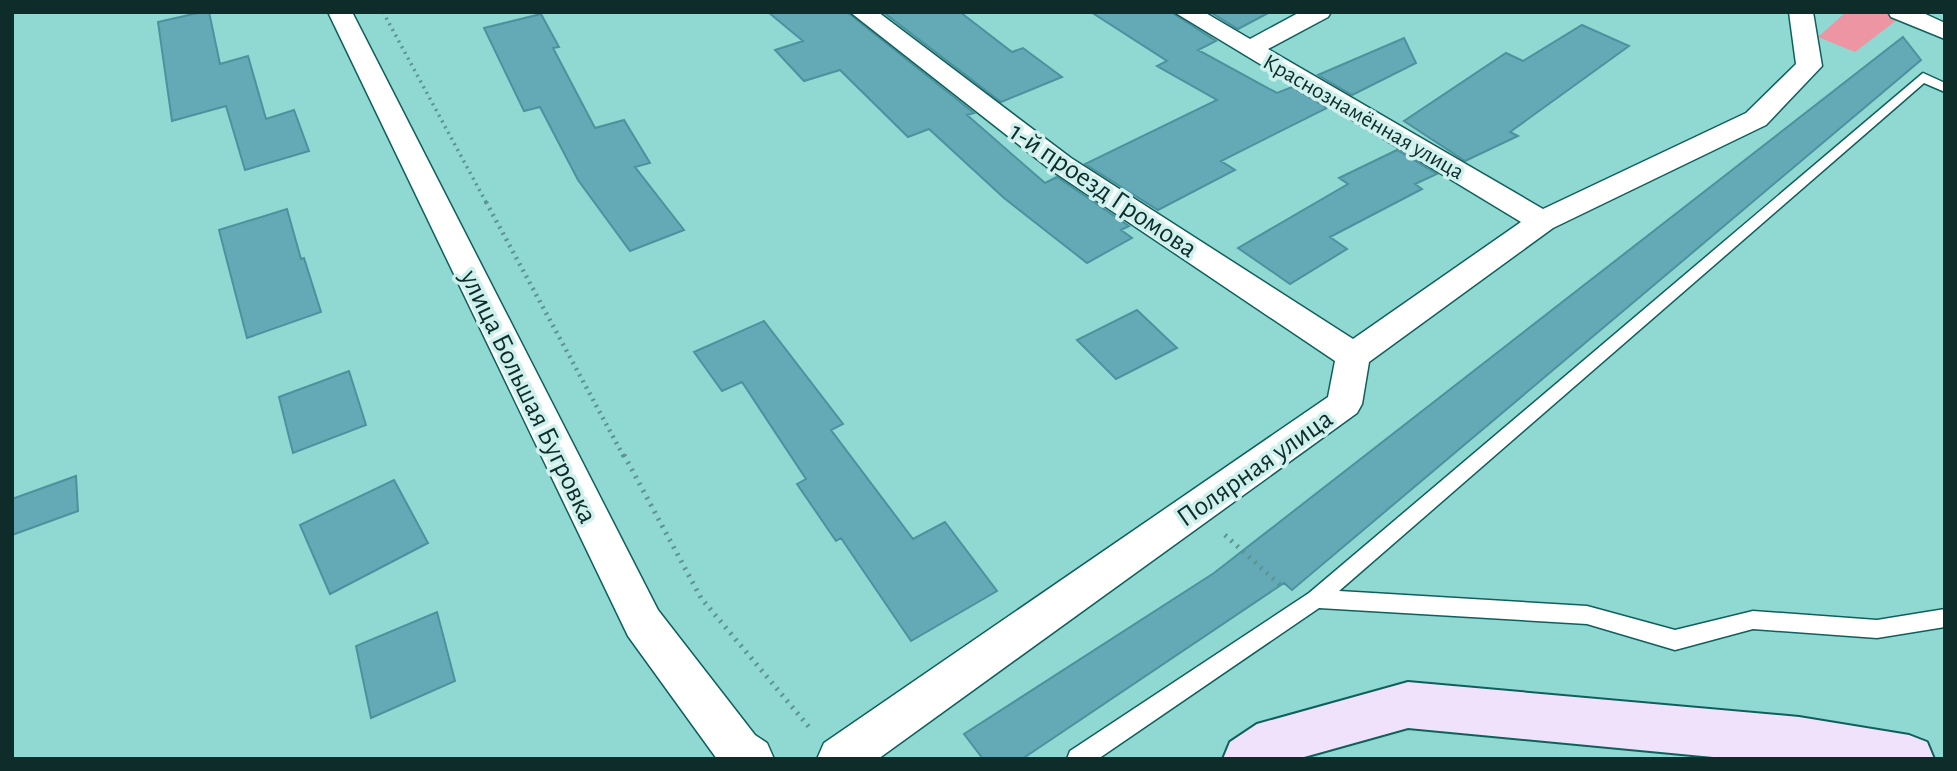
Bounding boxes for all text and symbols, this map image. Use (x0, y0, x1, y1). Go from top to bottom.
street label: Краснознамённая улица (1259, 50, 1468, 184)
street label: 1-й проезд Громова (1004, 118, 1202, 264)
street label: улица Большая Бугровка (454, 265, 602, 528)
street label: Полярная улица (1172, 405, 1338, 533)

